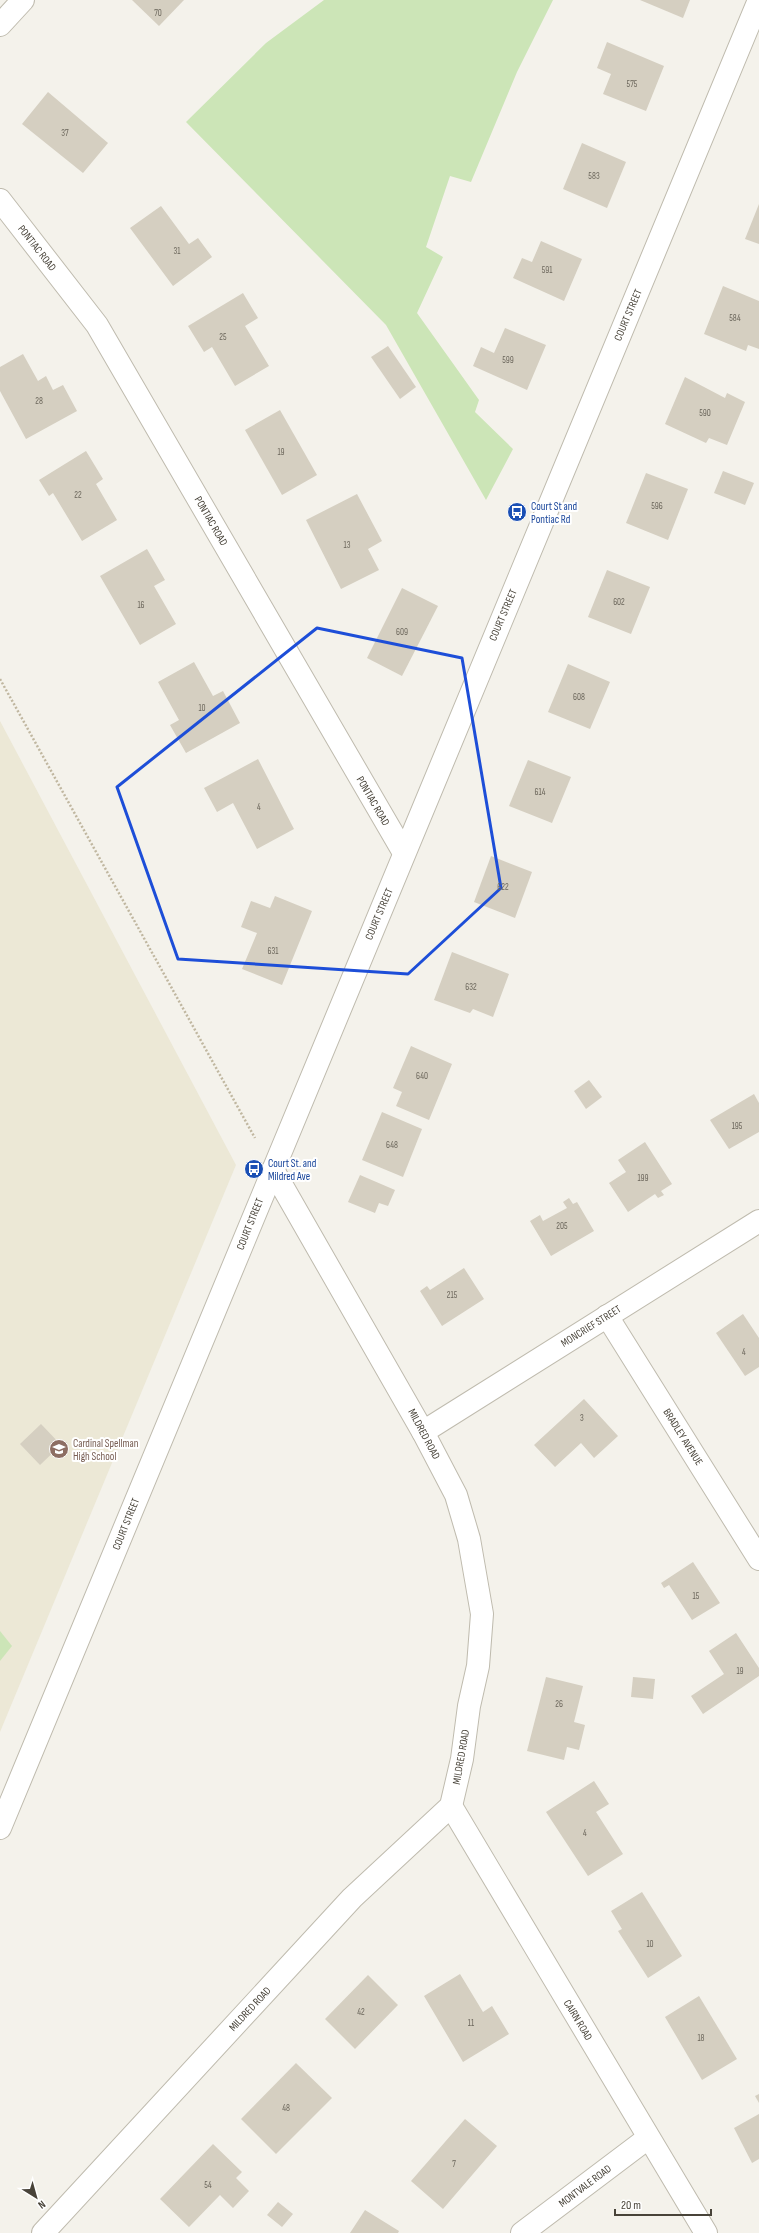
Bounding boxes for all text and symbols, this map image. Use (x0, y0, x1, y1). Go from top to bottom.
house number: 70 (154, 8, 162, 19)
house number: 575 (627, 79, 638, 90)
house number: 37 (61, 128, 69, 139)
house number: 583 (588, 171, 600, 182)
street label: PONTIAC ROAD (15, 223, 59, 273)
house number: 31 (174, 246, 181, 257)
house number: 591 (542, 265, 553, 276)
street label: COURT STREET (611, 287, 645, 343)
house number: 584 (729, 313, 741, 324)
house number: 25 (219, 332, 227, 343)
house number: 599 (502, 355, 514, 366)
house number: 28 (35, 396, 43, 407)
house number: 590 (699, 408, 711, 419)
house number: 19 (277, 447, 285, 458)
house number: 22 (74, 490, 82, 501)
street label: PONTIAC ROAD (192, 494, 230, 548)
place label: Court St and Pontiac Rd (531, 500, 578, 526)
bus stop icon: Court St and Pontiac Rd (506, 501, 528, 523)
house number: 596 (651, 501, 663, 512)
house number: 13 (344, 540, 351, 551)
street label: COURT STREET (486, 587, 520, 643)
house number: 602 (613, 597, 625, 608)
house number: 16 (137, 600, 145, 611)
house number: 609 (396, 627, 408, 638)
house number: 608 (573, 692, 585, 703)
house number: 10 (198, 703, 206, 714)
street label: PONTIAC ROAD (354, 774, 392, 828)
house number: 614 (535, 787, 546, 798)
house number: 4 (257, 802, 261, 813)
house number: 622 (497, 882, 509, 893)
street label: COURT STREET (362, 886, 396, 942)
house number: 631 (268, 946, 279, 957)
house number: 632 (465, 982, 477, 993)
house number: 640 (416, 1071, 428, 1082)
house number: 195 (732, 1121, 743, 1132)
house number: 648 (386, 1140, 398, 1151)
place label: Court St. and Mildred Ave (268, 1157, 317, 1183)
bus stop icon: Court St. and Mildred Ave (243, 1158, 265, 1180)
house number: 199 (637, 1173, 649, 1184)
street label: COURT STREET (234, 1196, 267, 1252)
house number: 205 (556, 1221, 568, 1232)
house number: 215 (447, 1290, 458, 1301)
street label: MONCRIEF STREET (558, 1302, 624, 1350)
house number: 4 (742, 1347, 746, 1358)
street label: MILDRED ROAD (405, 1406, 443, 1462)
street label: BRADLEY AVENUE (660, 1406, 706, 1468)
house number: 3 (580, 1413, 584, 1424)
place label: Cardinal Spellman High School (73, 1437, 139, 1463)
school or university icon: Cardinal Spellman High School (48, 1438, 70, 1460)
street label: COURT STREET (110, 1496, 143, 1552)
house number: 15 (693, 1591, 700, 1602)
house number: 19 (736, 1666, 744, 1677)
house number: 26 (555, 1699, 563, 1710)
street label: MILDRED ROAD (450, 1729, 472, 1785)
house number: 4 (583, 1828, 587, 1839)
house number: 10 (646, 1939, 654, 1950)
street label: MILDRED ROAD (226, 1984, 274, 2034)
street label: CAIRN ROAD (561, 1997, 595, 2043)
house number: 42 (357, 2007, 365, 2018)
house number: 11 (468, 2018, 475, 2029)
house number: 18 (697, 2033, 705, 2044)
house number: 48 (282, 2103, 290, 2114)
house number: 7 (452, 2159, 456, 2170)
street label: MONTVALE ROAD (556, 2162, 614, 2210)
north arrow (16, 2177, 56, 2217)
house number: 54 (204, 2180, 212, 2191)
scale bar (615, 2191, 711, 2217)
text: N (35, 2198, 48, 2212)
text: 20 m (621, 2198, 641, 2213)

